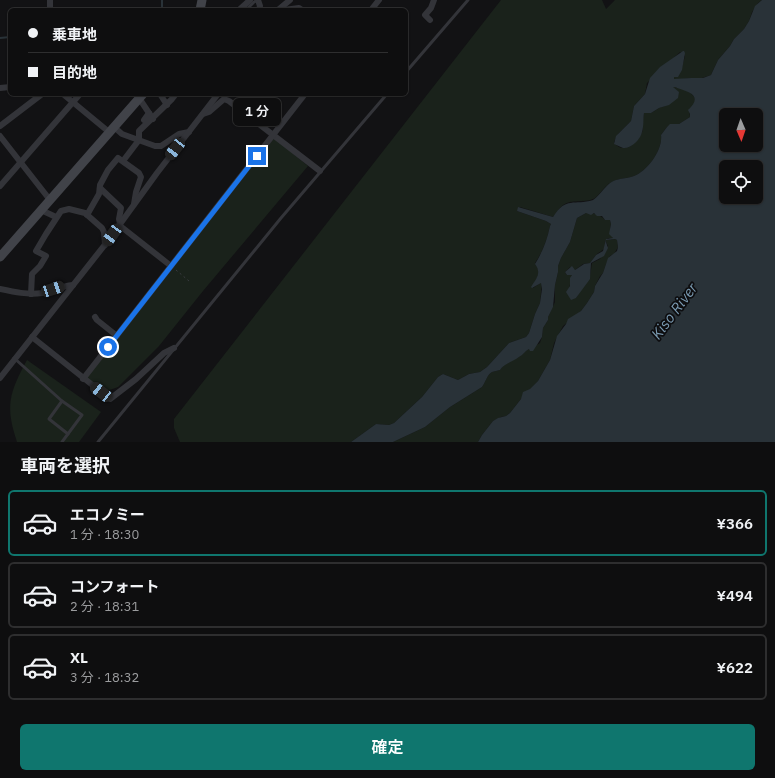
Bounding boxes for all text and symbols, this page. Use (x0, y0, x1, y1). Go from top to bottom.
text: 乗車地 (52, 25, 97, 44)
text: 目的地 (52, 63, 97, 82)
callout: 1 分 (233, 98, 281, 126)
text: 1 分 (245, 103, 269, 120)
north arrow (719, 108, 763, 152)
map controls (719, 108, 763, 204)
car (163, 136, 187, 162)
route end (248, 147, 266, 165)
button: locate (719, 160, 763, 204)
car (100, 222, 124, 248)
water label: Kiso River (647, 279, 702, 343)
car (40, 280, 66, 298)
route start (99, 338, 117, 356)
car (88, 380, 114, 404)
text: 車両を選択 (20, 454, 110, 477)
icon: car (22, 505, 58, 541)
text: エコノミー (70, 505, 145, 524)
text: ¥366 (716, 514, 753, 533)
text: 1 分 · 18:30 (70, 526, 139, 543)
icon: car (22, 577, 58, 613)
text: コンフォート (70, 577, 160, 596)
text: ¥494 (716, 586, 753, 605)
text: 2 分 · 18:31 (70, 598, 139, 615)
text: XL (70, 648, 88, 667)
icon: car (22, 649, 58, 685)
text: ¥622 (716, 658, 753, 677)
text: 3 分 · 18:32 (70, 669, 139, 686)
button: 確定 (20, 724, 755, 770)

